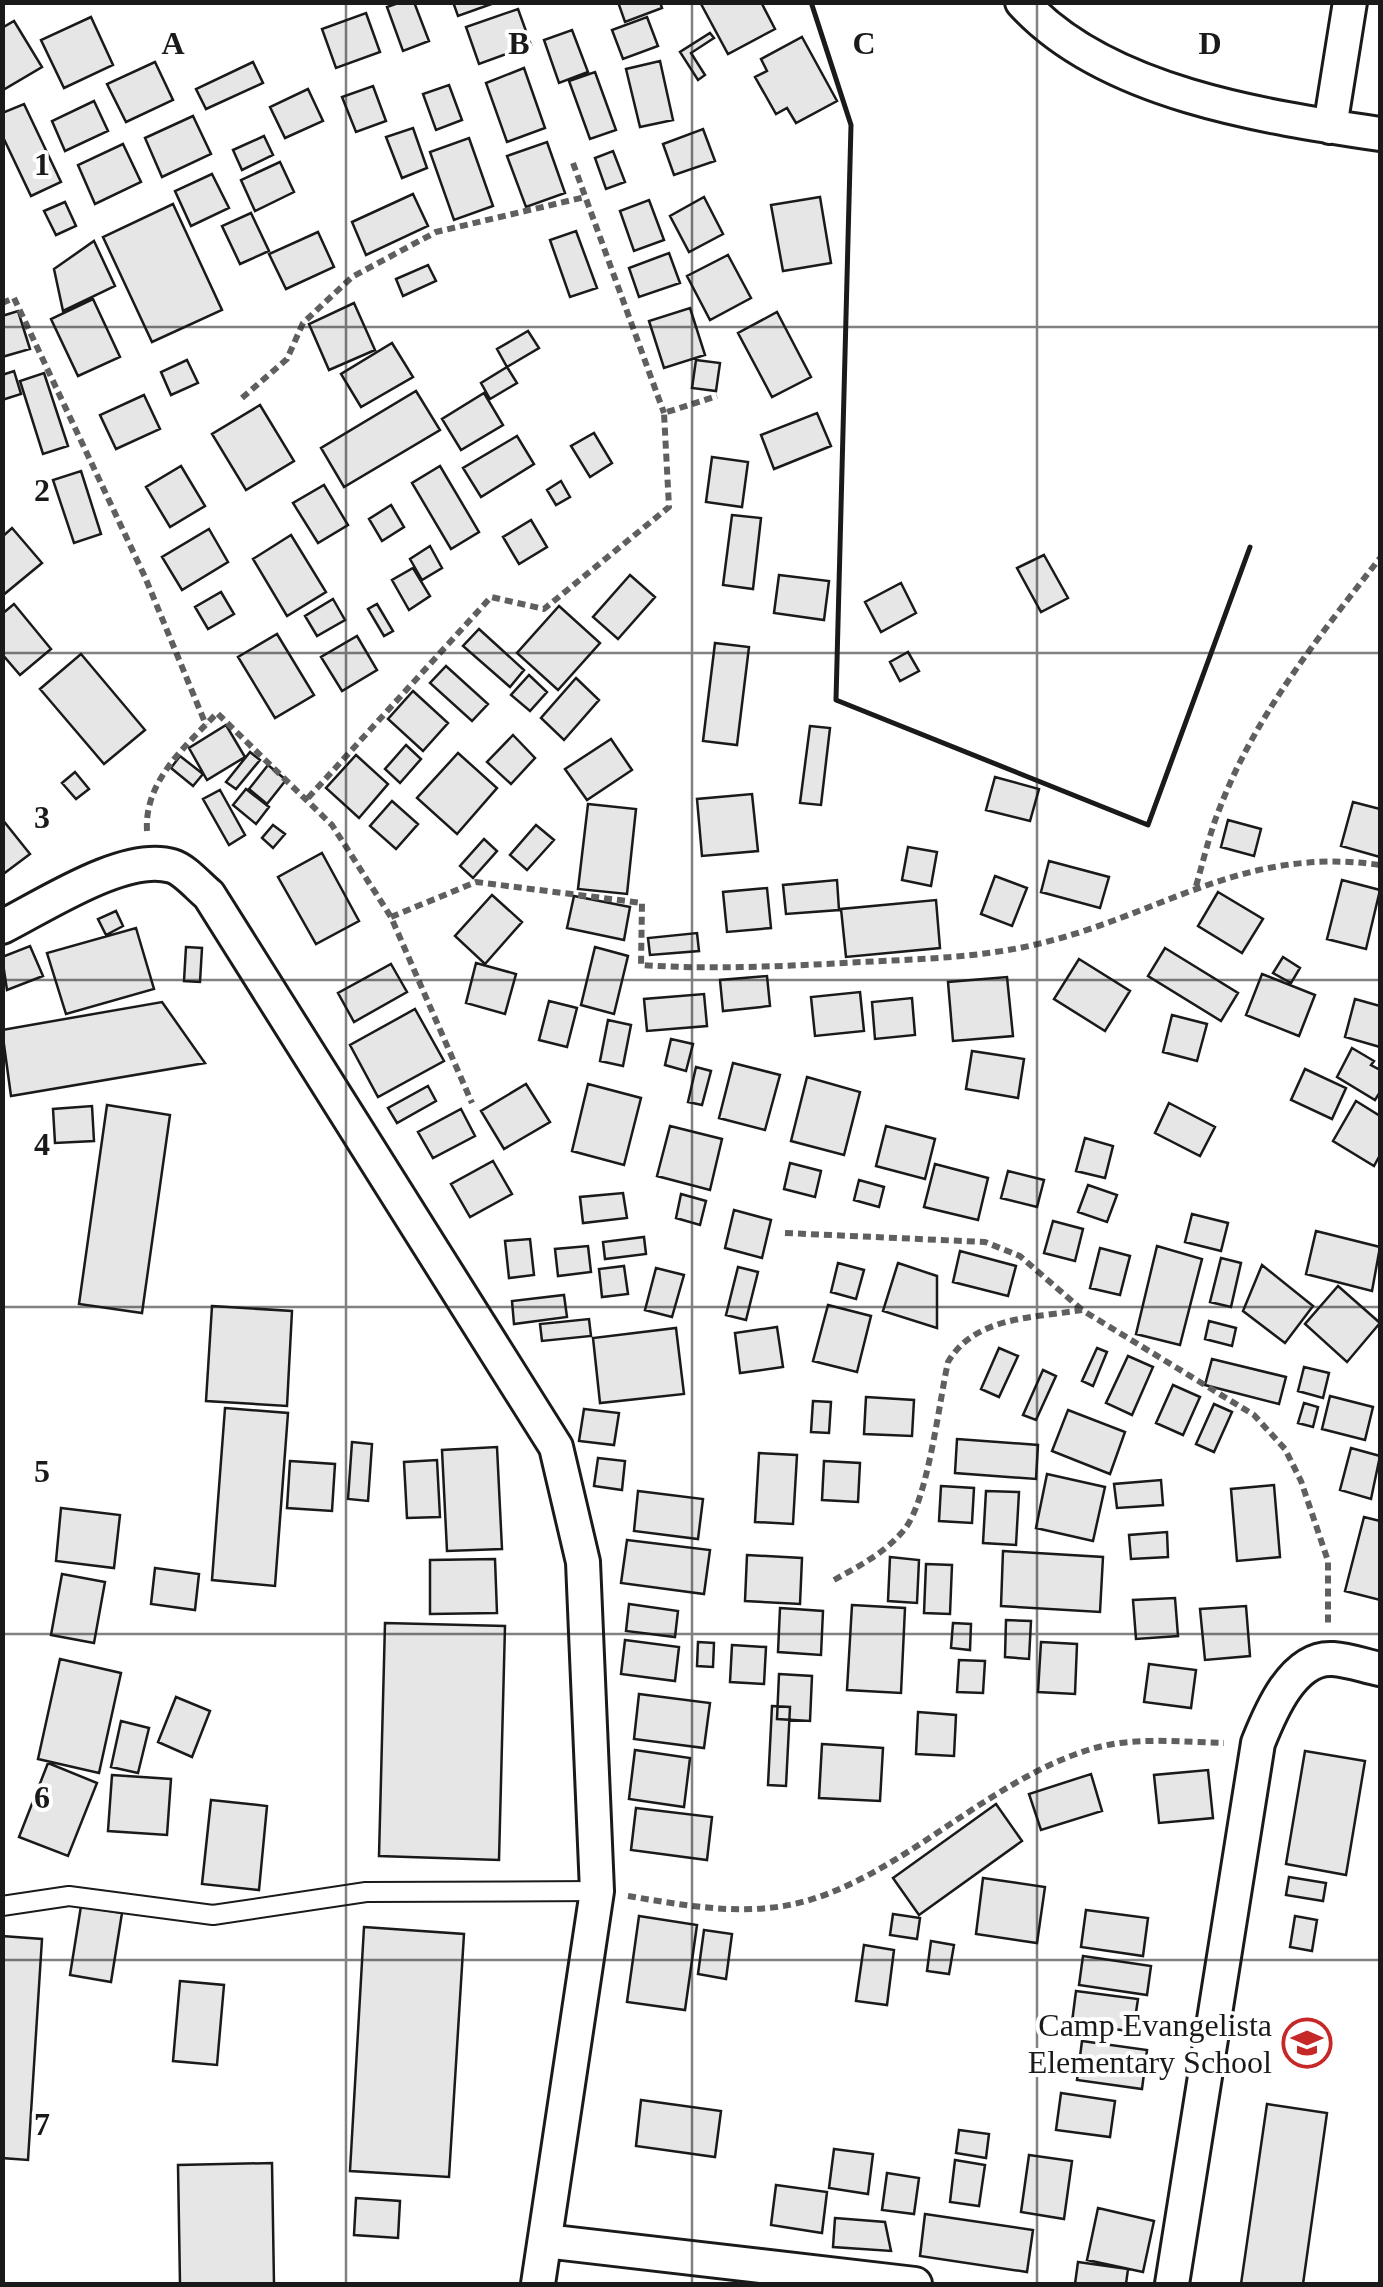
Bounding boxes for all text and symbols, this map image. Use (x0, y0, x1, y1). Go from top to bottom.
text: A (161, 25, 185, 61)
text: B (508, 25, 530, 61)
text: C (852, 25, 876, 61)
text: D (1198, 25, 1222, 61)
text: 1 (34, 146, 50, 182)
text: 2 (34, 472, 50, 508)
text: 3 (34, 799, 50, 835)
text: 4 (34, 1126, 50, 1162)
text: 5 (34, 1453, 50, 1489)
text: 6 (34, 1779, 50, 1815)
place label: Camp Evangelista Elementary School (1028, 2007, 1272, 2080)
school or university icon: Camp Evangelista Elementary School (1281, 2017, 1333, 2069)
text: 7 (34, 2106, 50, 2142)

